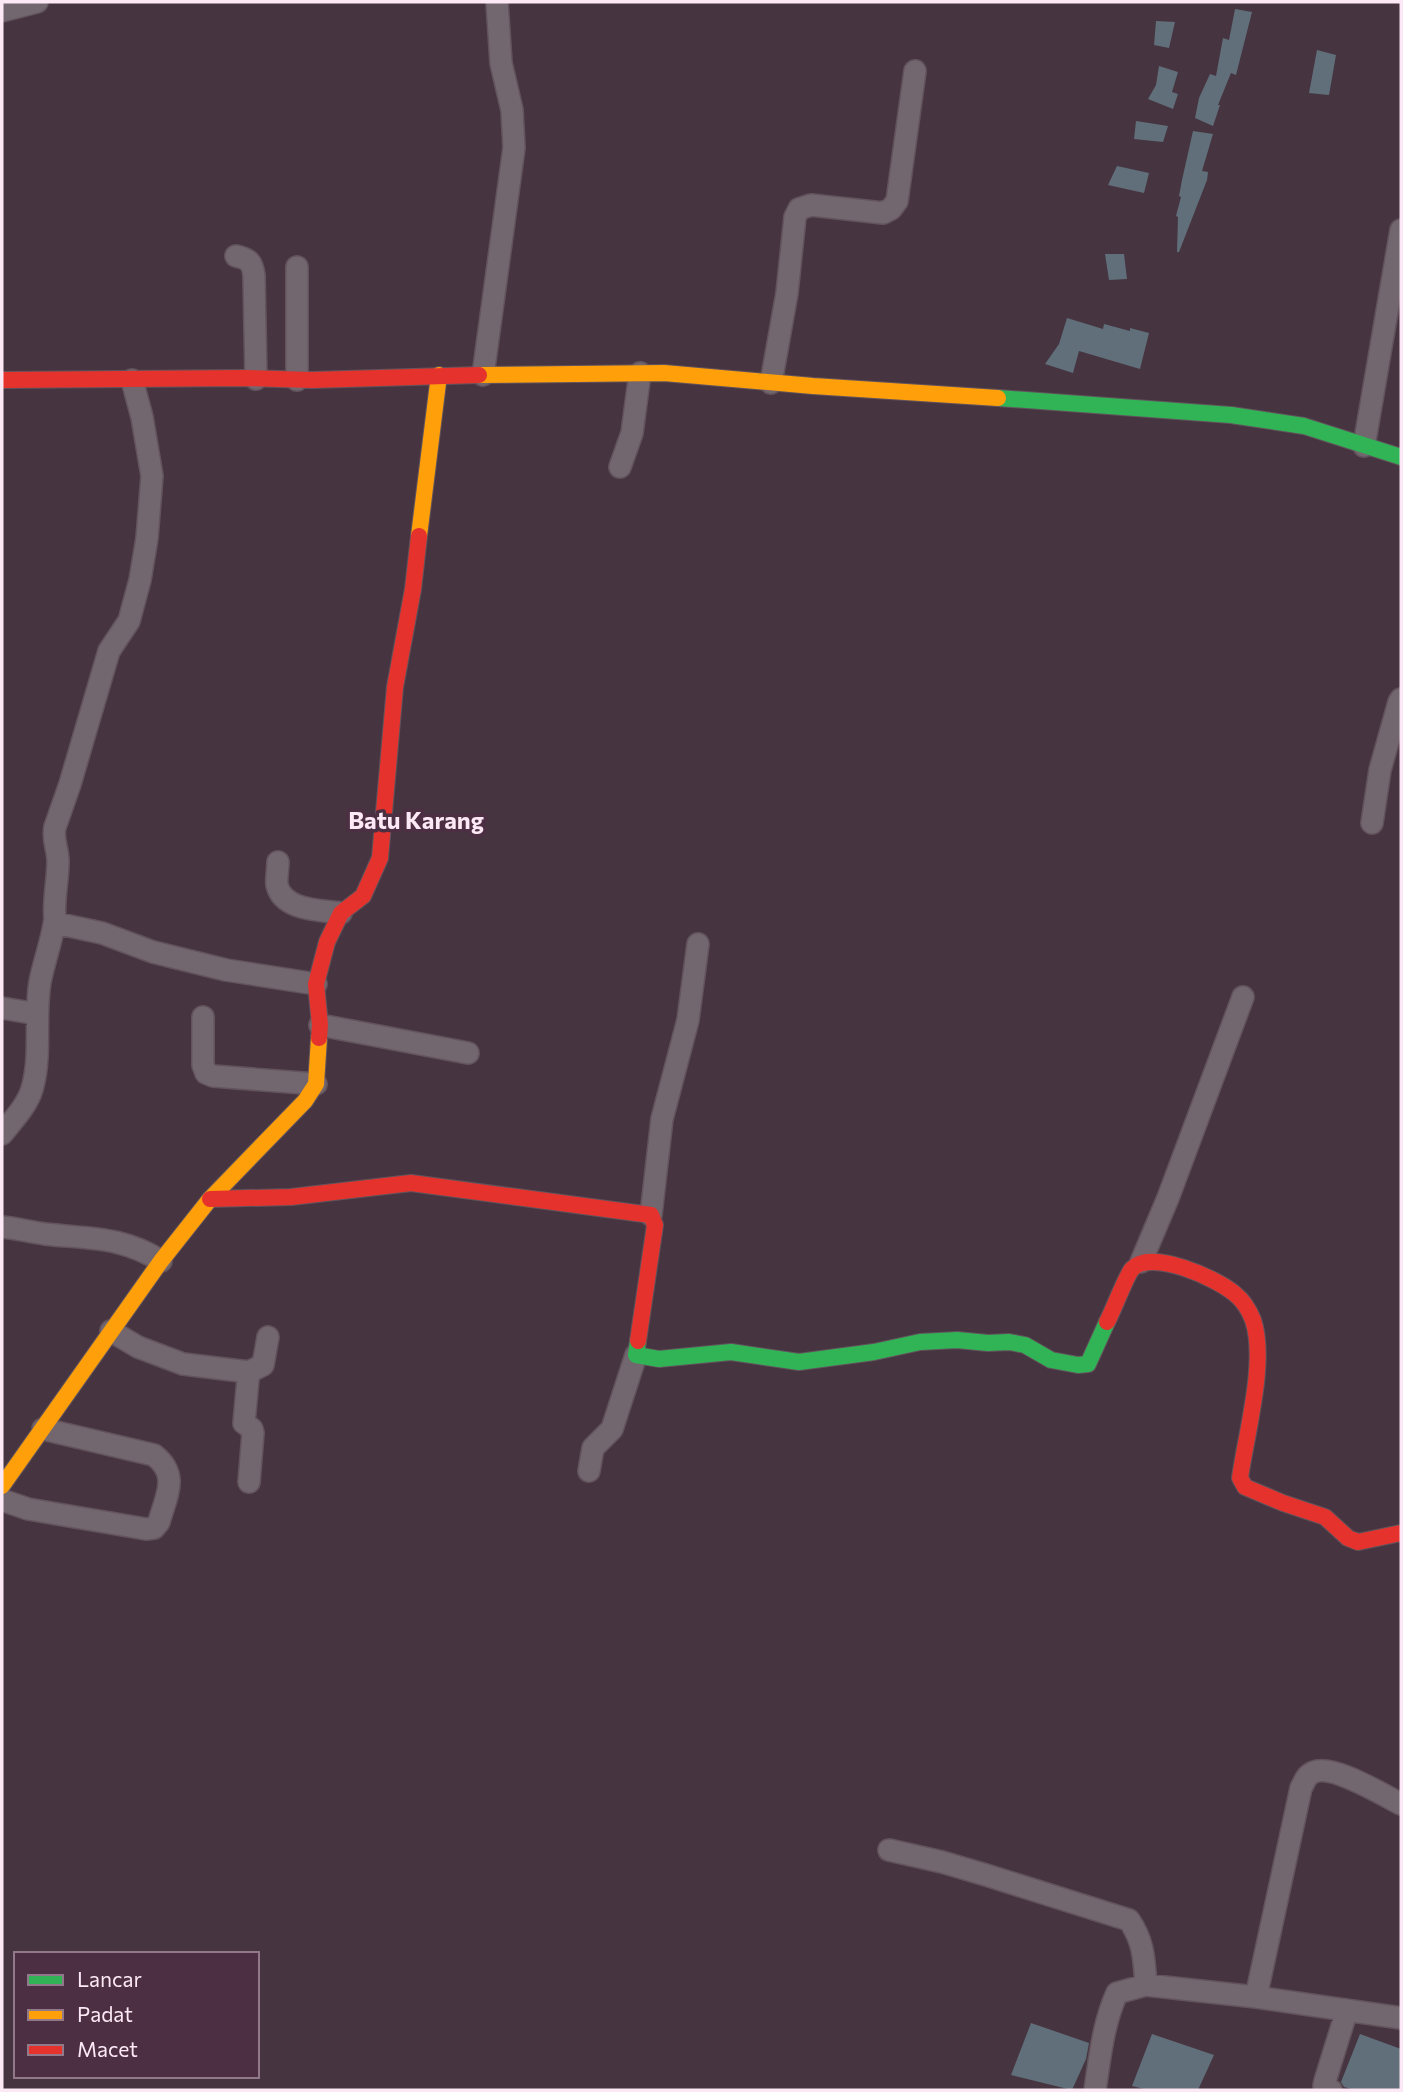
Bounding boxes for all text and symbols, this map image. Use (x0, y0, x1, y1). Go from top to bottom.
district label: Batu Karang (348, 805, 484, 834)
legend (14, 1952, 259, 2078)
text: Lancar (77, 1966, 142, 1991)
text: Padat (77, 2001, 133, 2026)
text: Macet (77, 2036, 138, 2061)

